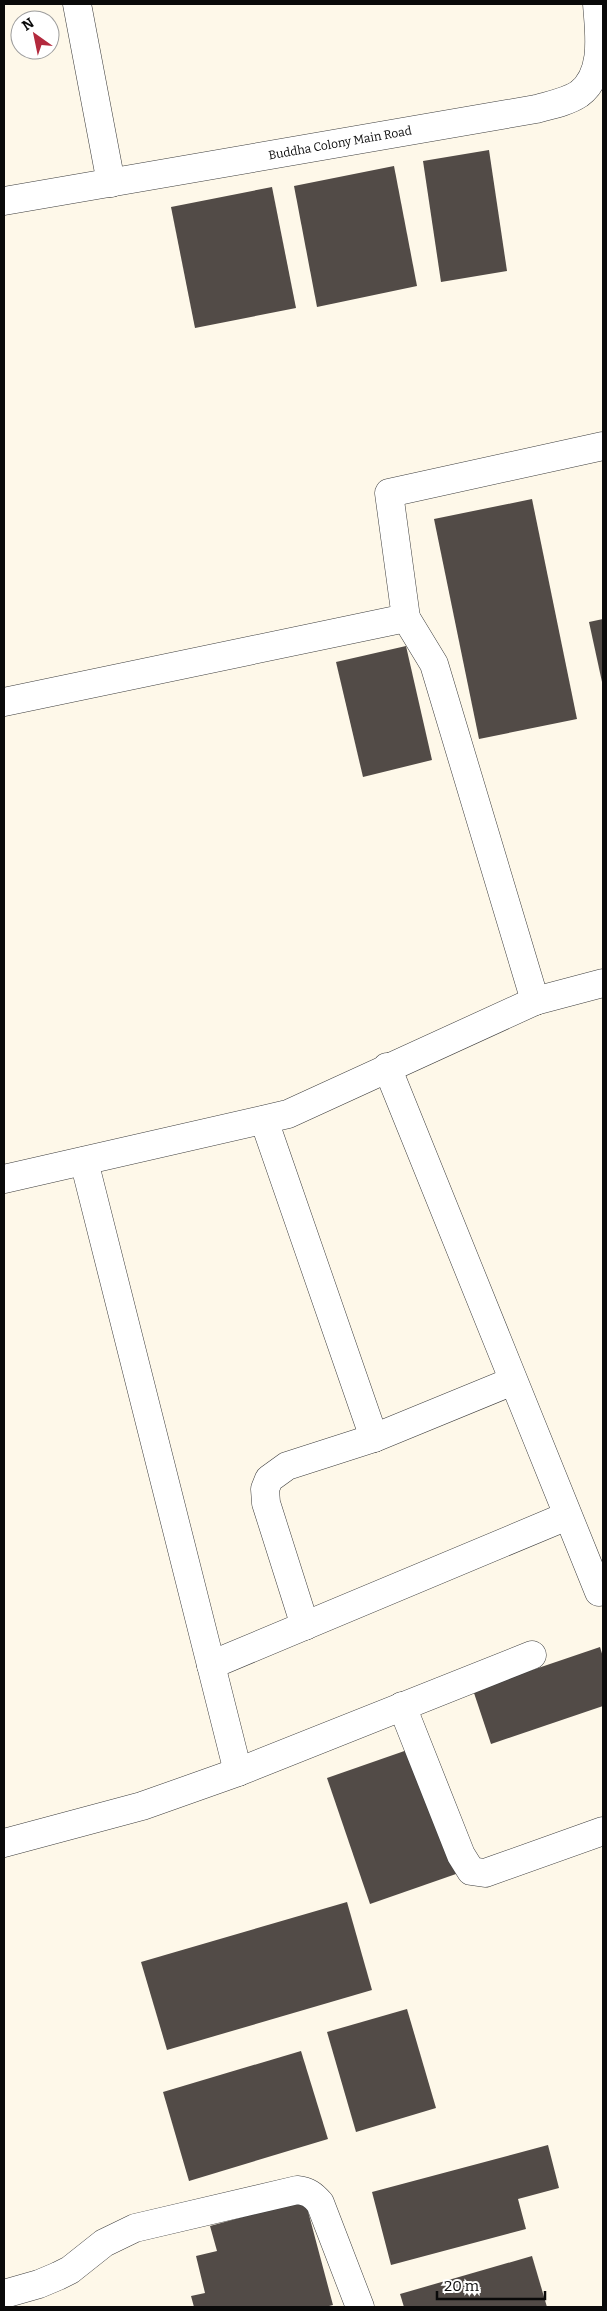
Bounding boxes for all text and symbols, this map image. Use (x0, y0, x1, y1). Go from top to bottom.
north arrow (10, 10, 60, 60)
text: N (19, 14, 38, 35)
street label: Buddha Colony Main Road (267, 124, 413, 162)
scale bar (437, 2268, 544, 2300)
text: 20 m (444, 2277, 480, 2295)

